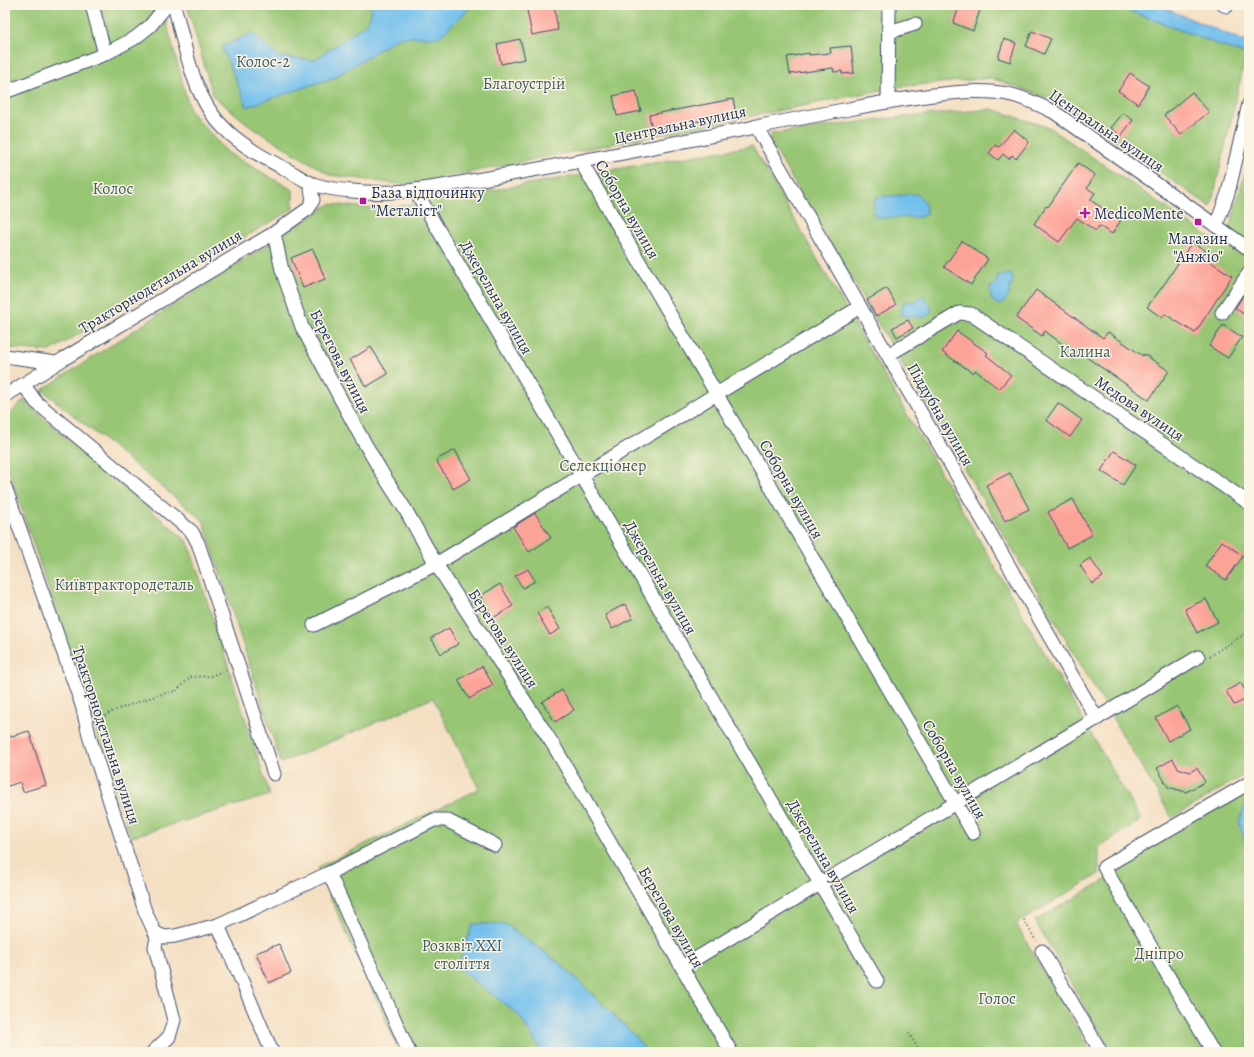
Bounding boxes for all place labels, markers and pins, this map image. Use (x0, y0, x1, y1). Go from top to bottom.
place label: База відпочинку "Металіст" (371, 182, 485, 222)
marker: База відпочинку "Металіст" (358, 196, 368, 206)
place label: MedicoMente (1094, 203, 1184, 225)
marker: MedicoMente (1079, 207, 1091, 219)
marker: Магазин "Анжіо" (1193, 217, 1203, 227)
place label: Магазин "Анжіо" (1168, 228, 1228, 268)

